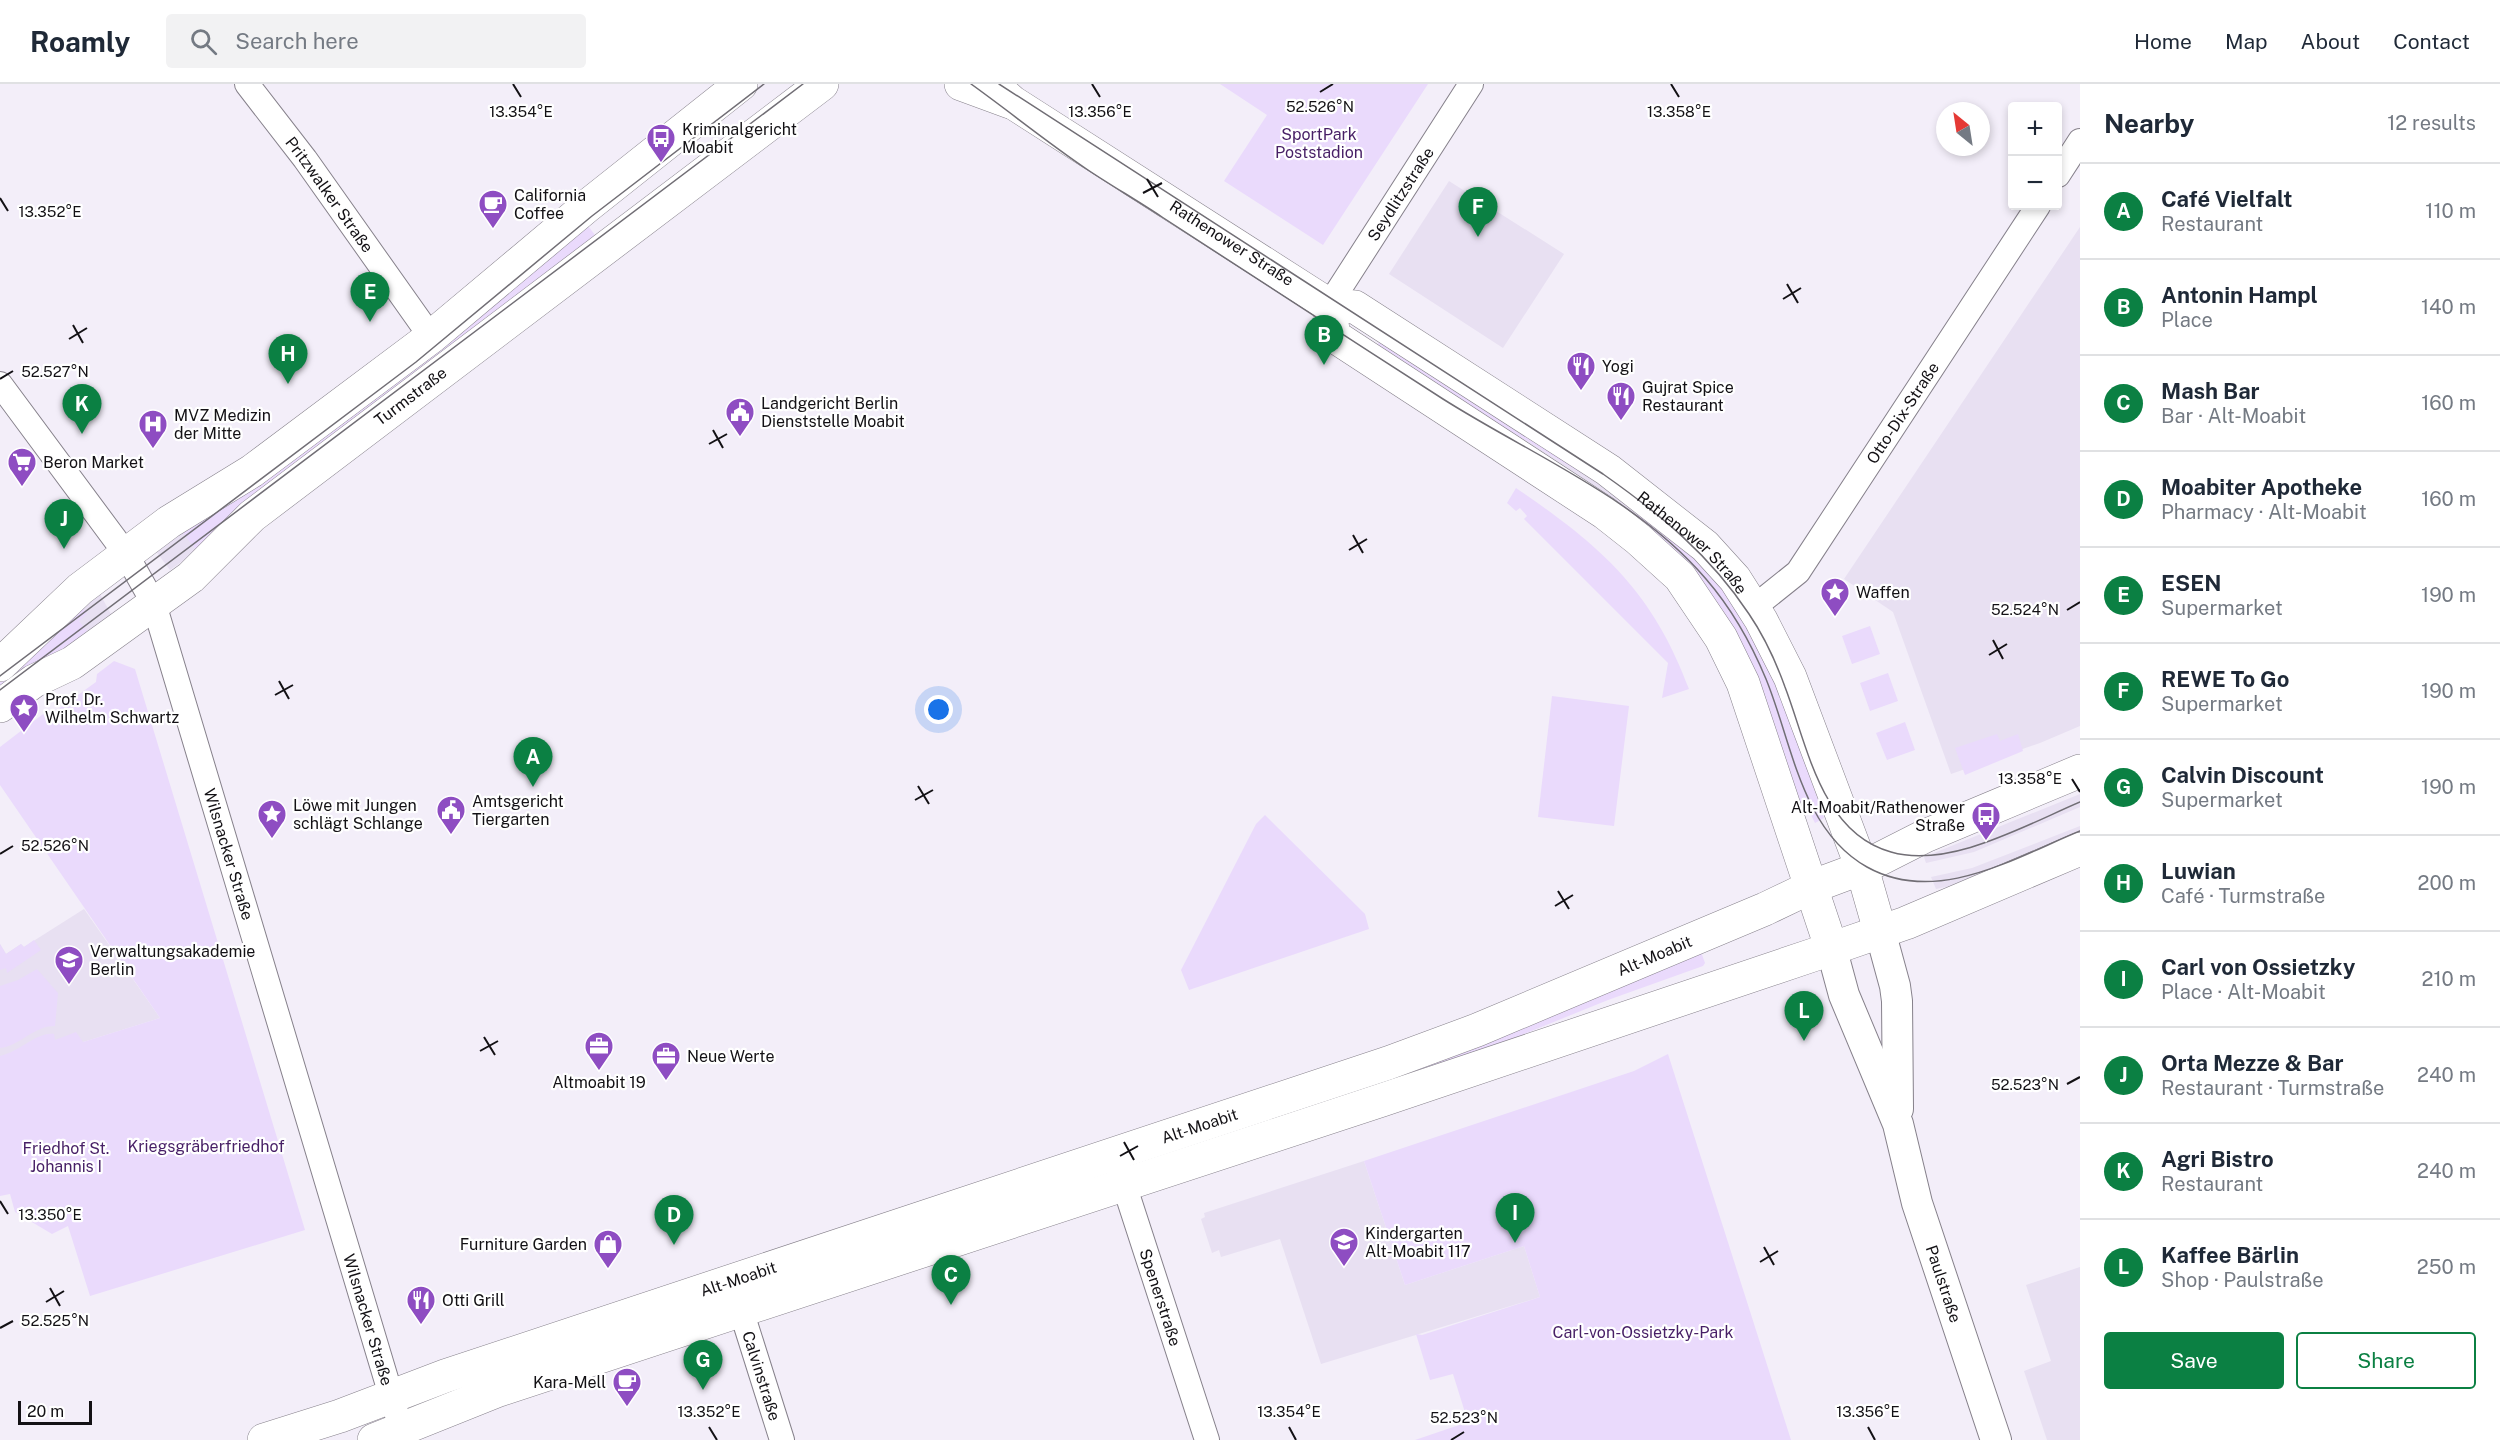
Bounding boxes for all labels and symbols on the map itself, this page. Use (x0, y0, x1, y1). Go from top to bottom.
text: 52.526°N (1286, 98, 1354, 115)
north arrow (1936, 102, 1990, 156)
text: 13.354°E (489, 103, 553, 120)
text: 13.356°E (1068, 103, 1132, 120)
text: 13.358°E (1647, 103, 1711, 120)
place label: Kriminalgericht Moabit (682, 120, 797, 157)
bus stop icon: Kriminalgericht Moabit (645, 122, 677, 164)
park label: SportPark Poststadion (1275, 125, 1363, 162)
street label: Pritzwalker Straße (281, 133, 377, 256)
street label: Seydlitzstraße (1364, 144, 1438, 245)
place label: California Coffee (514, 186, 586, 223)
cafe icon: California Coffee (477, 188, 509, 230)
pin: F (1458, 188, 1498, 237)
street label: Rathenower Straße (1166, 197, 1297, 290)
text: 13.352°E (18, 203, 82, 220)
pin: E (350, 272, 389, 322)
pin: B (1304, 316, 1344, 365)
pin: H (268, 334, 308, 384)
restaurant icon: Yogi (1565, 350, 1597, 392)
place label: Yogi (1602, 357, 1634, 376)
street label: Otto-Dix-Straße (1863, 359, 1943, 467)
text: 52.527°N (21, 363, 89, 380)
street label: Turmstraße (371, 363, 450, 430)
place label: Gujrat Spice Restaurant (1642, 378, 1734, 415)
restaurant icon: Gujrat Spice Restaurant (1605, 380, 1637, 422)
pin: K (62, 384, 101, 434)
place label: Landgericht Berlin Dienststelle Moabit (761, 394, 905, 431)
public building icon: Landgericht Berlin Dienststelle Moabit (724, 396, 756, 438)
place label: MVZ Medizin der Mitte (174, 406, 271, 443)
hospital icon: MVZ Medizin der Mitte (137, 408, 169, 450)
supermarket icon: Beron Market (6, 446, 38, 488)
place label: Beron Market (43, 453, 144, 472)
street label: Rathenower Straße (1633, 488, 1751, 597)
pin: J (44, 500, 84, 549)
place icon: Waffen (1819, 576, 1851, 618)
place label: Waffen (1856, 583, 1910, 602)
text: 52.524°N (1991, 601, 2059, 618)
place label: Prof. Dr. Wilhelm Schwartz (45, 690, 179, 727)
place icon: Prof. Dr. Wilhelm Schwartz (8, 692, 40, 734)
your location (924, 695, 953, 724)
pin: A (514, 738, 552, 787)
text: 13.358°E (1998, 770, 2062, 787)
street label: Wilsnacker Straße (200, 786, 257, 922)
place label: Amtsgericht Tiergarten (472, 792, 564, 829)
public building icon: Amtsgericht Tiergarten (435, 794, 467, 836)
place label: Löwe mit Jungen schlägt Schlange (293, 796, 423, 833)
place icon: Löwe mit Jungen schlägt Schlange (256, 798, 288, 840)
place label: Alt-Moabit/Rathenower Straße (1791, 798, 1965, 835)
bus stop icon: Alt-Moabit/Rathenower Straße (1970, 800, 2002, 842)
text: 52.526°N (21, 837, 89, 854)
street label: Alt-Moabit (1614, 932, 1695, 980)
place label: Verwaltungsakademie Berlin (90, 942, 255, 979)
school or university icon: Verwaltungsakademie Berlin (53, 944, 85, 986)
pin: L (1784, 992, 1824, 1041)
office icon: Altmoabit 19 (583, 1030, 615, 1072)
office icon: Neue Werte (650, 1040, 682, 1082)
place label: Neue Werte (687, 1047, 774, 1066)
place label: Altmoabit 19 (552, 1073, 646, 1092)
text: 52.523°N (1991, 1076, 2059, 1093)
street label: Alt-Moabit (1159, 1105, 1240, 1148)
park label: Kriegsgräberfriedhof (127, 1137, 285, 1156)
park label: Friedhof St. Johannis I (23, 1139, 109, 1176)
pin: I (1496, 1194, 1534, 1243)
pin: D (654, 1196, 694, 1245)
text: 13.350°E (18, 1206, 82, 1223)
place label: Kindergarten Alt-Moabit 117 (1365, 1224, 1471, 1261)
school or university icon: Kindergarten Alt-Moabit 117 (1328, 1226, 1360, 1268)
shop icon: Furniture Garden (592, 1228, 624, 1270)
place label: Furniture Garden (460, 1235, 587, 1254)
street label: Paulstraße (1922, 1243, 1965, 1325)
street label: Spenerstraße (1136, 1246, 1185, 1349)
street label: Wilsnacker Straße (339, 1252, 397, 1388)
pin: C (932, 1256, 970, 1305)
street label: Alt-Moabit (698, 1258, 779, 1301)
restaurant icon: Otti Grill (405, 1284, 437, 1326)
place label: Otti Grill (442, 1291, 505, 1310)
text: 52.525°N (21, 1312, 89, 1329)
park label: Carl-von-Ossietzky-Park (1553, 1323, 1733, 1342)
street label: Calvinstraße (738, 1329, 784, 1423)
pin: G (684, 1340, 722, 1390)
cafe icon: Kara-Mell (611, 1366, 643, 1408)
place label: Kara-Mell (533, 1373, 606, 1392)
scale bar (18, 1398, 92, 1426)
text: 13.352°E (677, 1403, 741, 1420)
text: 13.354°E (1257, 1403, 1321, 1420)
text: 13.356°E (1836, 1403, 1900, 1420)
text: 52.523°N (1430, 1409, 1498, 1426)

